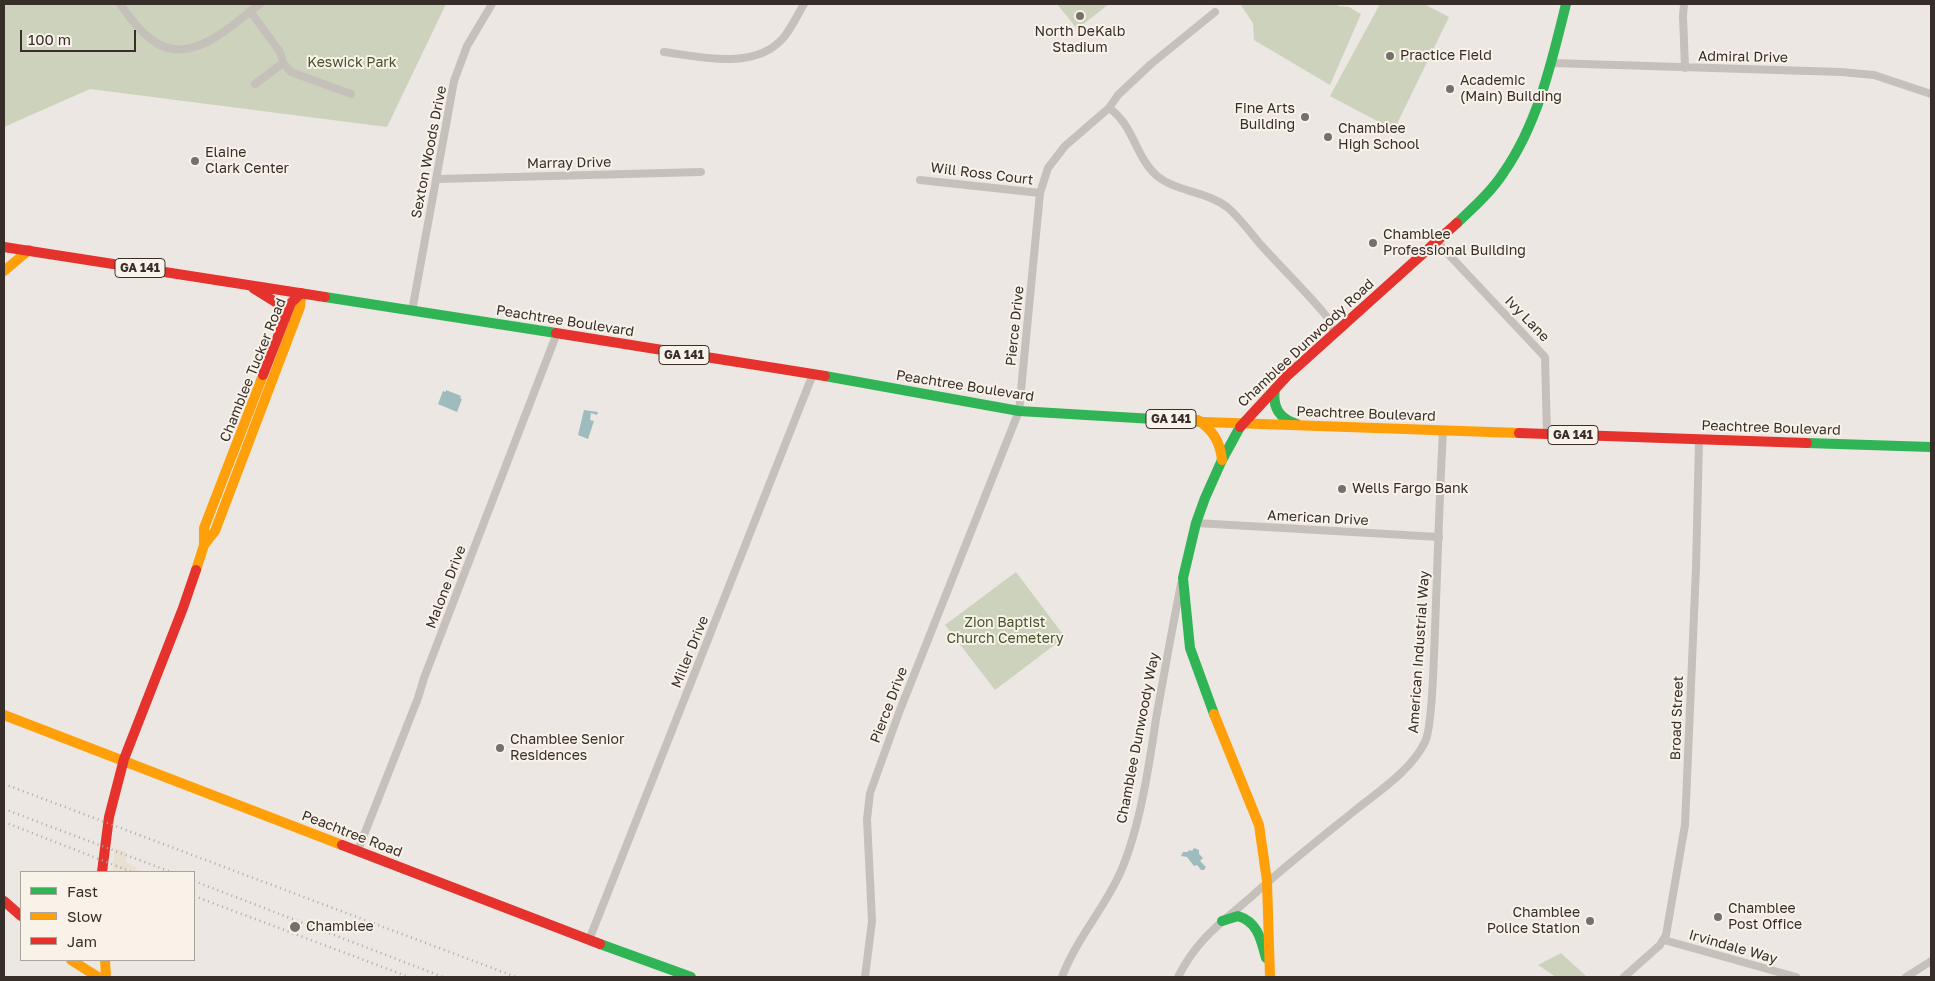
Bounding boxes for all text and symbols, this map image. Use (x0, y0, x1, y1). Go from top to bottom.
marker: North DeKalb Stadium (1074, 10, 1086, 22)
scale bar (22, 20, 139, 52)
place label: North DeKalb Stadium (1035, 24, 1125, 56)
text: 100 m (28, 30, 71, 48)
place label: Practice Field (1400, 48, 1492, 64)
street label: Admiral Drive (1698, 48, 1788, 66)
marker: Practice Field (1384, 50, 1396, 62)
park label: Keswick Park (307, 55, 397, 71)
place label: Academic (Main) Building (1460, 73, 1562, 105)
marker: Academic (Main) Building (1444, 83, 1456, 95)
street label: Sexton Woods Drive (408, 84, 450, 220)
place label: Fine Arts Building (1235, 101, 1295, 134)
marker: Fine Arts Building (1299, 111, 1311, 123)
place label: Chamblee High School (1338, 121, 1420, 154)
marker: Chamblee High School (1322, 131, 1334, 143)
place label: Elaine Clark Center (205, 145, 289, 178)
street label: Marray Drive (527, 154, 611, 172)
marker: Elaine Clark Center (189, 155, 201, 167)
street label: Will Ross Court (930, 159, 1034, 189)
place label: Chamblee Professional Building (1383, 227, 1526, 260)
marker: Chamblee Professional Building (1367, 237, 1379, 249)
road number: GA 141 (115, 258, 165, 278)
street label: Chamblee Dunwoody Road (1234, 275, 1378, 411)
street label: Pierce Drive (1002, 285, 1028, 367)
street label: Ivy Lane (1501, 293, 1553, 345)
street label: Chamblee Tucker Road (216, 296, 290, 444)
street label: Peachtree Boulevard (495, 302, 635, 340)
road number: GA 141 (659, 346, 709, 364)
street label: Peachtree Boulevard (895, 367, 1035, 405)
street label: Peachtree Boulevard (1296, 403, 1436, 425)
road number: GA 141 (1146, 409, 1196, 428)
street label: Peachtree Boulevard (1701, 417, 1841, 439)
road number: GA 141 (1548, 426, 1598, 444)
place label: Wells Fargo Bank (1352, 481, 1468, 497)
marker: Wells Fargo Bank (1336, 483, 1348, 495)
street label: American Drive (1267, 507, 1369, 529)
street label: Malone Drive (422, 543, 470, 631)
street label: American Industrial Way (1405, 570, 1433, 734)
street label: Miller Drive (668, 613, 712, 691)
park label: Zion Baptist Church Cemetery (946, 615, 1064, 648)
street label: Chamblee Dunwoody Way (1113, 651, 1163, 825)
street label: Pierce Drive (867, 665, 911, 745)
street label: Broad Street (1667, 675, 1687, 761)
place label: Chamblee Senior Residences (510, 732, 624, 764)
marker: Chamblee Senior Residences (494, 742, 506, 754)
street label: Peachtree Road (299, 807, 405, 861)
legend (20, 871, 195, 961)
text: Fast (67, 882, 98, 900)
place label: Chamblee Post Office (1728, 901, 1802, 934)
place label: Chamblee Police Station (1487, 905, 1580, 938)
text: Slow (67, 907, 102, 925)
marker: Chamblee Post Office (1712, 911, 1724, 923)
marker: Chamblee Police Station (1584, 915, 1596, 927)
place label: Chamblee (306, 919, 374, 935)
marker: Chamblee (288, 920, 302, 934)
street label: Irvindale Way (1687, 926, 1779, 968)
text: Jam (67, 932, 97, 950)

